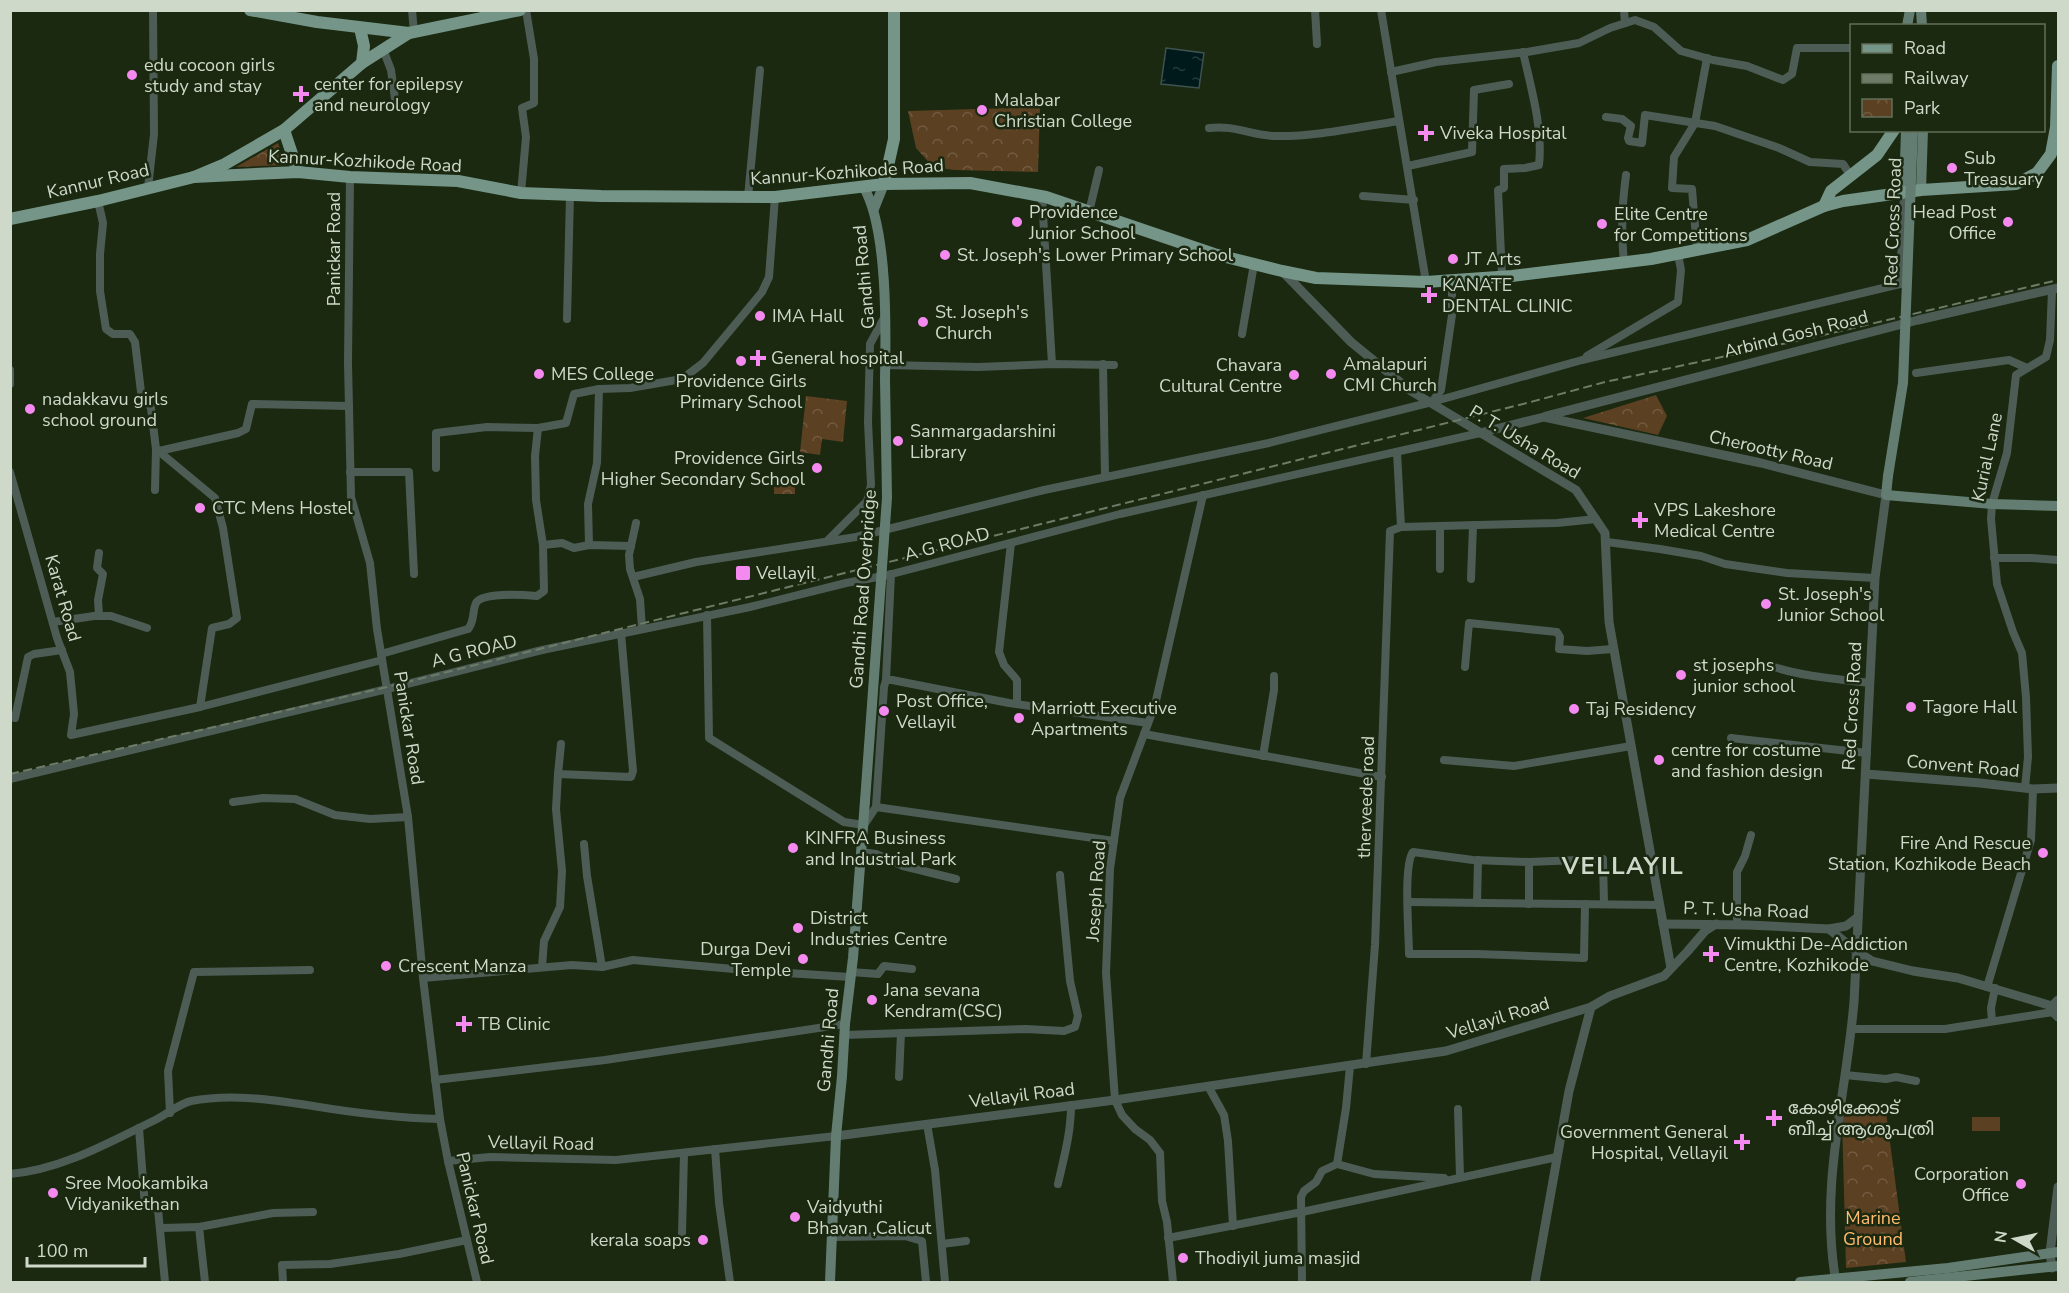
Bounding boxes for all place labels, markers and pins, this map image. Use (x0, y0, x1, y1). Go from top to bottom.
place label: edu cocoon girls study and stay (144, 53, 275, 98)
marker: edu cocoon girls study and stay (125, 68, 139, 82)
place label: center for epilepsy and neurology (314, 72, 464, 117)
marker: center for epilepsy and neurology (292, 85, 310, 103)
place label: Malabar Christian College (994, 88, 1132, 133)
marker: Malabar Christian College (975, 103, 989, 117)
place label: Viveka Hospital (1439, 121, 1567, 145)
marker: Viveka Hospital (1417, 124, 1435, 142)
place label: Sub Treasuary (1964, 146, 2044, 191)
marker: Sub Treasuary (1945, 161, 1959, 175)
place label: Providence Junior School (1028, 200, 1136, 245)
place label: Head Post Office (1912, 200, 1997, 245)
place label: Elite Centre for Competitions (1614, 202, 1748, 247)
marker: Providence Junior School (1010, 215, 1024, 229)
marker: Head Post Office (2001, 215, 2015, 229)
marker: Elite Centre for Competitions (1595, 217, 1609, 231)
place label: St. Joseph's Lower Primary School (957, 243, 1234, 267)
place label: JT Arts (1464, 247, 1521, 271)
marker: St. Joseph's Lower Primary School (938, 248, 952, 262)
marker: JT Arts (1446, 252, 1460, 266)
place label: KANATE DENTAL CLINIC (1442, 273, 1573, 318)
marker: KANATE DENTAL CLINIC (1420, 286, 1438, 304)
place label: St. Joseph's Church (935, 300, 1029, 345)
place label: IMA Hall (772, 304, 844, 328)
marker: IMA Hall (753, 309, 767, 323)
marker: St. Joseph's Church (916, 315, 930, 329)
place label: General hospital (771, 346, 905, 370)
marker: General hospital (749, 349, 767, 367)
place label: Amalapuri CMI Church (1343, 352, 1437, 397)
place label: Chavara Cultural Centre (1159, 353, 1282, 398)
marker: Providence Girls Primary School (734, 354, 748, 368)
place label: MES College (551, 362, 654, 386)
marker: MES College (532, 367, 546, 381)
marker: Amalapuri CMI Church (1324, 367, 1338, 381)
marker: Chavara Cultural Centre (1287, 368, 1301, 382)
place label: Providence Girls Primary School (675, 369, 807, 414)
place label: nadakkavu girls school ground (42, 387, 168, 432)
marker: nadakkavu girls school ground (23, 402, 37, 416)
place label: Sanmargadarshini Library (910, 419, 1056, 464)
marker: Sanmargadarshini Library (891, 434, 905, 448)
place label: Providence Girls Higher Secondary School (601, 446, 806, 491)
marker: Providence Girls Higher Secondary School (810, 461, 824, 475)
place label: CTC Mens Hostel (212, 496, 353, 520)
place label: VPS Lakeshore Medical Centre (1653, 498, 1776, 543)
marker: CTC Mens Hostel (193, 501, 207, 515)
marker: VPS Lakeshore Medical Centre (1631, 511, 1649, 529)
place label: Vellayil (755, 561, 816, 585)
marker: Vellayil (734, 564, 752, 582)
place label: St. Joseph's Junior School (1777, 582, 1885, 627)
marker: St. Joseph's Junior School (1759, 597, 1773, 611)
place label: st josephs junior school (1691, 653, 1796, 698)
marker: st josephs junior school (1674, 668, 1688, 682)
place label: Post Office, Vellayil (895, 689, 988, 734)
place label: Tagore Hall (1923, 695, 2018, 719)
place label: Marriott Executive Apartments (1031, 696, 1177, 741)
place label: Taj Residency (1586, 697, 1697, 721)
marker: Tagore Hall (1904, 700, 1918, 714)
marker: Taj Residency (1567, 702, 1581, 716)
marker: Post Office, Vellayil (877, 704, 891, 718)
marker: Marriott Executive Apartments (1012, 711, 1026, 725)
place label: centre for costume and fashion design (1671, 738, 1823, 783)
marker: centre for costume and fashion design (1652, 753, 1666, 767)
place label: KINFRA Business and Industrial Park (805, 826, 957, 871)
place label: Fire And Rescue Station, Kozhikode Beach (1828, 831, 2031, 876)
marker: KINFRA Business and Industrial Park (786, 841, 800, 855)
marker: Fire And Rescue Station, Kozhikode Beach (2036, 846, 2050, 860)
place label: District Industries Centre (810, 906, 947, 951)
marker: District Industries Centre (791, 921, 805, 935)
place label: Vimukthi De-Addiction Centre, Kozhikode (1723, 932, 1908, 977)
place label: Durga Devi Temple (700, 937, 791, 982)
marker: Vimukthi De-Addiction Centre, Kozhikode (1702, 945, 1720, 963)
marker: Durga Devi Temple (796, 952, 810, 966)
place label: Crescent Manza (398, 954, 527, 978)
marker: Crescent Manza (379, 959, 393, 973)
place label: Jana sevana Kendram(CSC) (883, 978, 1003, 1023)
marker: Jana sevana Kendram(CSC) (865, 993, 879, 1007)
place label: TB Clinic (478, 1012, 550, 1036)
marker: TB Clinic (455, 1015, 473, 1033)
place label: കോഴിക്കോട് ബീച്ച് ആശുപത്രി (1788, 1096, 1934, 1141)
marker: കോഴിക്കോട് ബീച്ച് ആശുപത്രി (1765, 1109, 1783, 1127)
place label: Government General Hospital, Vellayil (1560, 1120, 1729, 1165)
marker: Government General Hospital, Vellayil (1733, 1133, 1751, 1151)
place label: Corporation Office (1914, 1162, 2009, 1207)
place label: Sree Mookambika Vidyanikethan (64, 1171, 209, 1216)
marker: Corporation Office (2014, 1177, 2028, 1191)
marker: Sree Mookambika Vidyanikethan (46, 1186, 60, 1200)
place label: Vaidyuthi Bhavan ,Calicut (806, 1195, 932, 1240)
marker: Vaidyuthi Bhavan ,Calicut (788, 1210, 802, 1224)
place label: kerala soaps (590, 1228, 691, 1252)
marker: kerala soaps (696, 1233, 710, 1247)
place label: Thodiyil juma masjid (1195, 1246, 1361, 1270)
marker: Thodiyil juma masjid (1176, 1251, 1190, 1265)

